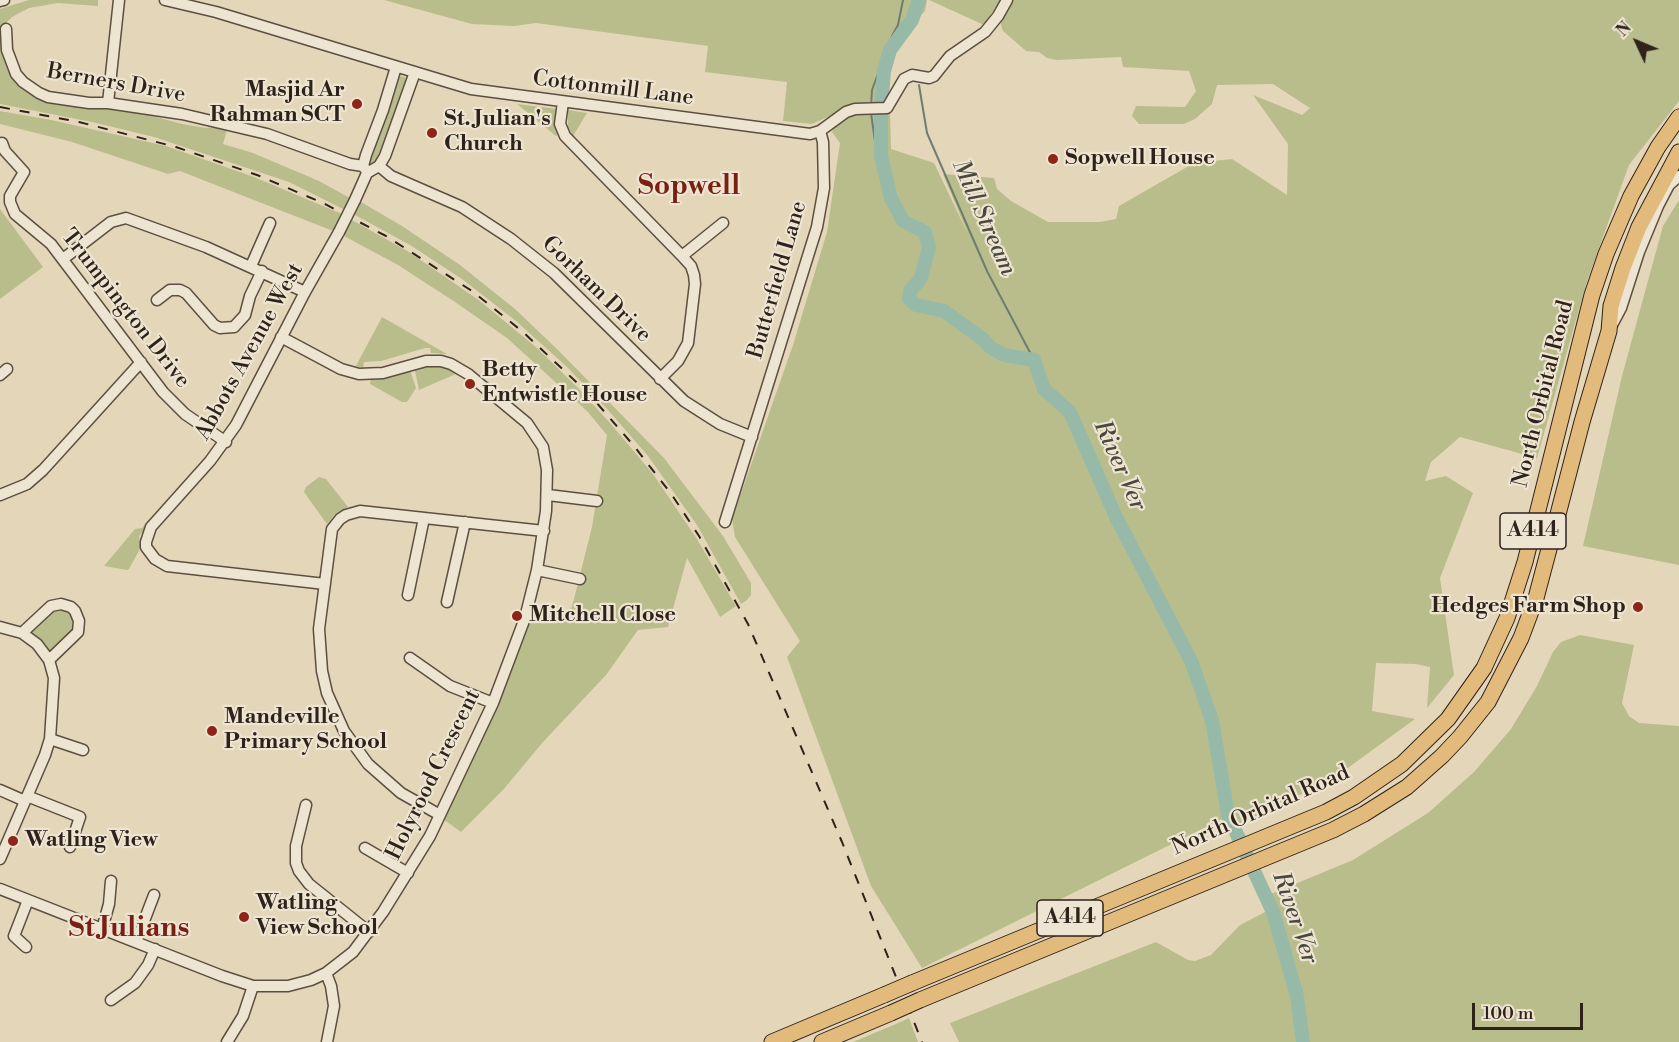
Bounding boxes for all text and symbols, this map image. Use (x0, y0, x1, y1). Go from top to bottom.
north arrow (1607, 12, 1667, 72)
text: N (1612, 18, 1636, 41)
street label: Berners Drive (45, 59, 187, 109)
street label: Cottonmill Lane (531, 66, 695, 112)
place label: Masjid Ar Rahman SCT (210, 78, 345, 130)
marker: Masjid Ar Rahman SCT (350, 97, 364, 111)
place label: St. Julian's Church (444, 107, 551, 158)
marker: St. Julian's Church (425, 126, 439, 140)
place label: Sopwell House (1065, 146, 1215, 172)
marker: Sopwell House (1046, 152, 1060, 166)
water label: Mill Stream (945, 155, 1021, 281)
district label: Sopwell (638, 170, 740, 204)
street label: Butterfield Lane (743, 198, 813, 362)
street label: Trumpington Drive (55, 224, 195, 394)
street label: Gorham Drive (536, 231, 656, 349)
street label: Abbots Avenue West (190, 259, 310, 445)
street label: North Orbital Road (1508, 298, 1580, 490)
place label: Betty Entwistle House (482, 358, 647, 410)
marker: Betty Entwistle House (463, 377, 477, 391)
water label: River Ver (1086, 416, 1152, 516)
road number: A414 (1500, 513, 1566, 549)
place label: Hedges Farm Shop (1431, 594, 1626, 620)
marker: Hedges Farm Shop (1631, 600, 1645, 614)
place label: Mitchell Close (529, 603, 676, 629)
marker: Mitchell Close (510, 609, 524, 623)
street label: Holyrood Crescent (381, 685, 487, 865)
place label: Mandeville Primary School (224, 705, 387, 756)
marker: Mandeville Primary School (205, 724, 219, 738)
street label: North Orbital Road (1168, 760, 1354, 862)
place label: Watling View (25, 828, 158, 854)
marker: Watling View (6, 834, 20, 848)
water label: River Ver (1265, 868, 1323, 968)
place label: Watling View School (256, 891, 378, 942)
road number: A414 (1037, 900, 1103, 936)
marker: Watling View School (237, 910, 251, 924)
district label: St Julians (68, 912, 190, 946)
scale bar (1475, 991, 1586, 1029)
text: 100 m (1483, 1002, 1534, 1025)

